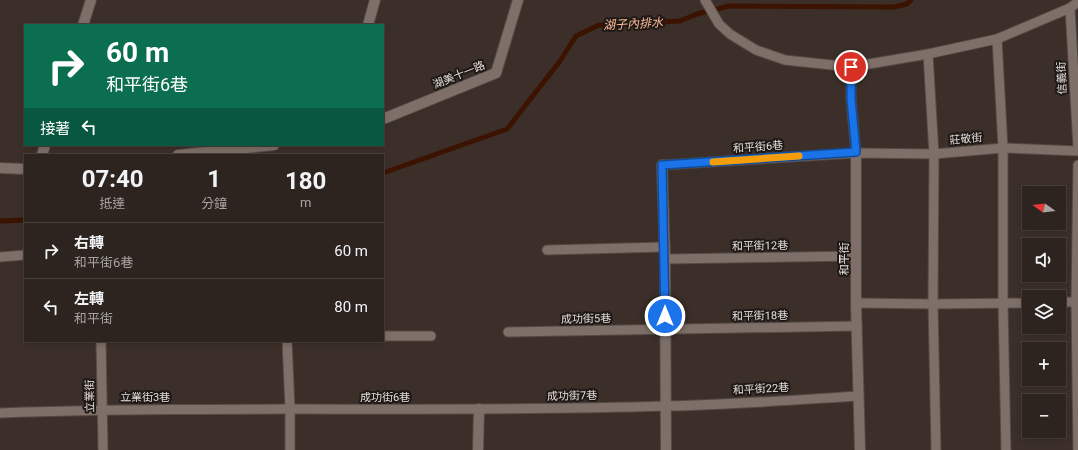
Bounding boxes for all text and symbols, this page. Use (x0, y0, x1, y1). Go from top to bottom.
water label: 湖子內排水 (603, 15, 664, 33)
text: 60 m (106, 36, 169, 69)
icon: right (40, 40, 92, 92)
pin (834, 50, 868, 84)
icon: arrive (840, 56, 862, 78)
street label: 湖美十一路 (431, 59, 487, 91)
street label: 信義街 (1055, 61, 1069, 95)
text: 和平街6巷 (106, 74, 188, 95)
icon: left (78, 116, 100, 138)
text: 接著 (40, 120, 70, 138)
street label: 莊敬街 (949, 131, 983, 147)
street label: 和平街6巷 (733, 139, 783, 155)
text: 07:40 (82, 165, 144, 193)
text: 1 (207, 165, 221, 193)
text: 180 (285, 167, 326, 195)
north arrow (1022, 186, 1066, 230)
map controls (1022, 186, 1066, 438)
text: m (300, 195, 311, 210)
text: 抵達 (100, 196, 126, 211)
text: 分鐘 (201, 196, 227, 211)
text: 右轉 (74, 234, 104, 252)
button: sound (1022, 238, 1066, 282)
street label: 和平街12巷 (732, 239, 788, 253)
icon: right (40, 240, 62, 262)
text: 60 m (334, 242, 368, 260)
street label: 和平街 (838, 243, 851, 276)
text: 和平街6巷 (74, 255, 133, 270)
text: 左轉 (74, 290, 104, 308)
button: layers (1022, 290, 1066, 334)
position arrow (644, 295, 686, 337)
icon: left (40, 296, 62, 318)
text: 80 m (334, 298, 368, 316)
street label: 和平街18巷 (732, 309, 788, 323)
text: 和平街 (74, 311, 113, 326)
street label: 成功街5巷 (561, 312, 611, 326)
button: + (1022, 342, 1066, 386)
street label: 立業街 (83, 379, 97, 413)
street label: 和平街22巷 (733, 381, 789, 397)
street label: 成功街7巷 (547, 389, 597, 403)
street label: 立業街3巷 (120, 391, 170, 404)
street label: 成功街6巷 (360, 391, 410, 404)
button: − (1022, 394, 1066, 438)

